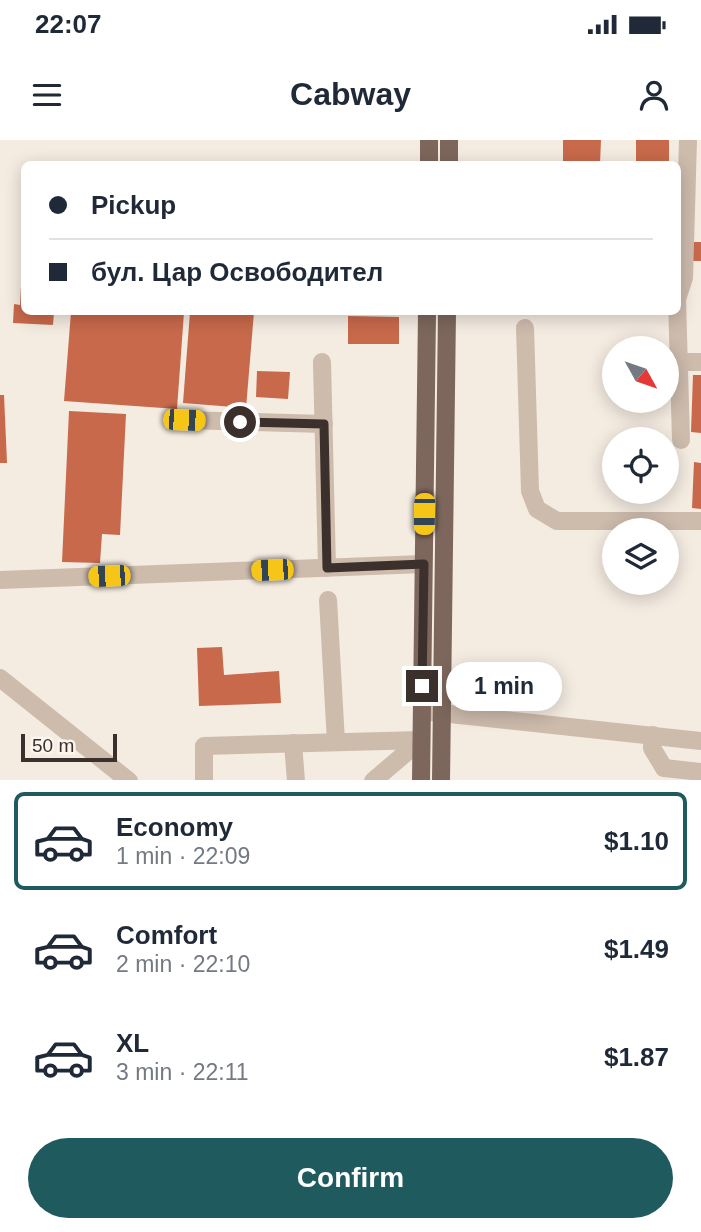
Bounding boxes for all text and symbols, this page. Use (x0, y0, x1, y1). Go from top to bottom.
text: 22:07 (35, 9, 102, 39)
icon: menu (28, 76, 66, 114)
text: Cabway (290, 76, 411, 112)
icon: person (635, 76, 673, 114)
text: Pickup (91, 190, 176, 220)
text: бул. Цар Освободител (91, 257, 383, 287)
north arrow (602, 336, 679, 413)
map controls (602, 336, 679, 595)
route start (224, 406, 256, 438)
car (163, 409, 206, 431)
button: locate (602, 427, 679, 504)
car (414, 493, 435, 535)
button: layers (602, 518, 679, 595)
car (251, 559, 294, 581)
car (88, 565, 131, 587)
callout: 1 min (446, 662, 562, 710)
route end (406, 670, 438, 702)
text: 1 min (474, 673, 534, 699)
scale bar (21, 732, 117, 763)
text: 50 m (32, 735, 74, 756)
icon: car (32, 810, 95, 873)
text: Economy (116, 812, 233, 842)
text: $1.10 (604, 826, 669, 856)
text: 1 min · 22:09 (116, 843, 250, 869)
icon: car (32, 918, 95, 981)
text: Comfort (116, 920, 217, 950)
text: $1.49 (604, 934, 669, 964)
text: 2 min · 22:10 (116, 951, 250, 977)
icon: car (32, 1026, 95, 1089)
text: XL (116, 1028, 149, 1058)
text: $1.87 (604, 1042, 669, 1072)
text: 3 min · 22:11 (116, 1059, 249, 1085)
button: Confirm (28, 1138, 673, 1218)

